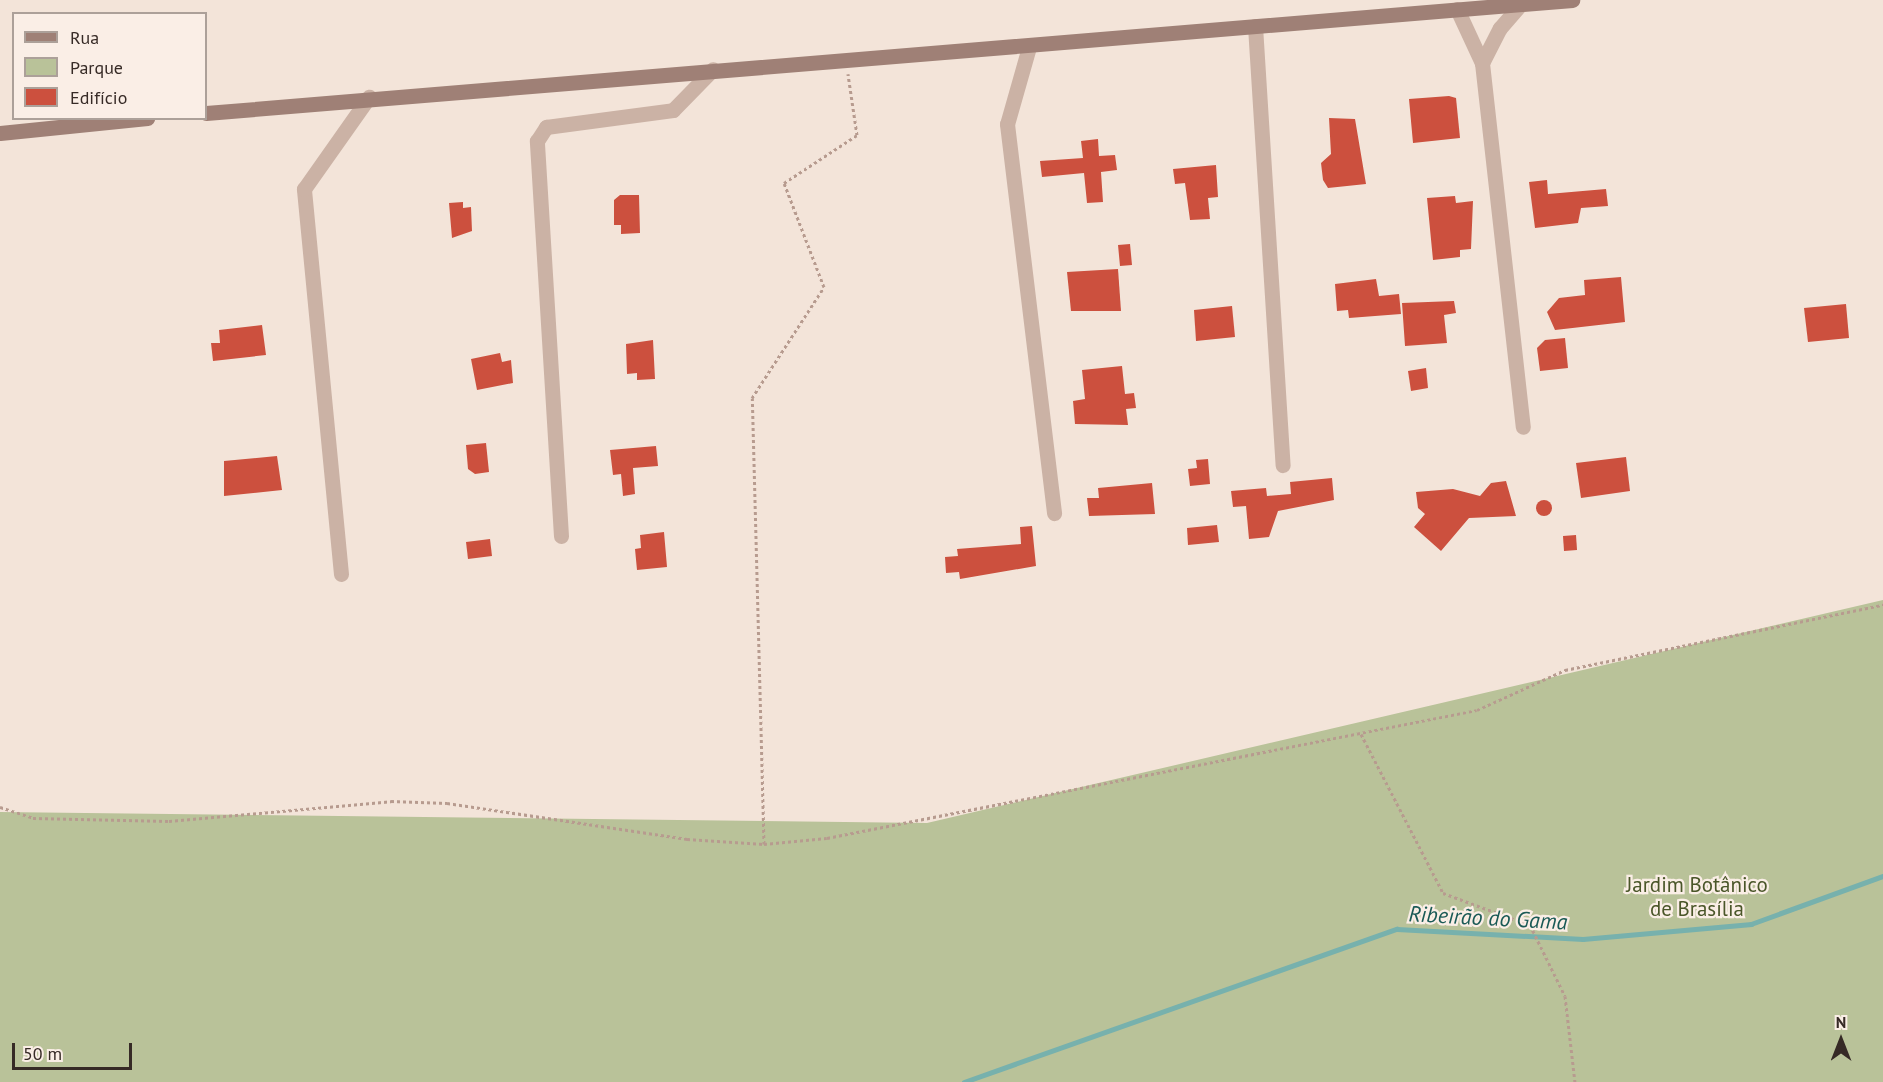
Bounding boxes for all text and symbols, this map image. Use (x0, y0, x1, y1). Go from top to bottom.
legend (12, 12, 207, 120)
text: Rua (70, 26, 99, 49)
text: Parque (70, 56, 123, 79)
text: Edifício (70, 86, 127, 109)
park label: Jardim Botânico de Brasília (1626, 872, 1768, 922)
water label: Ribeirão do Gama (1408, 901, 1568, 935)
north arrow (1811, 1010, 1871, 1070)
text: N (1836, 1012, 1846, 1032)
scale bar (15, 1031, 135, 1069)
text: 50 m (23, 1042, 62, 1065)

